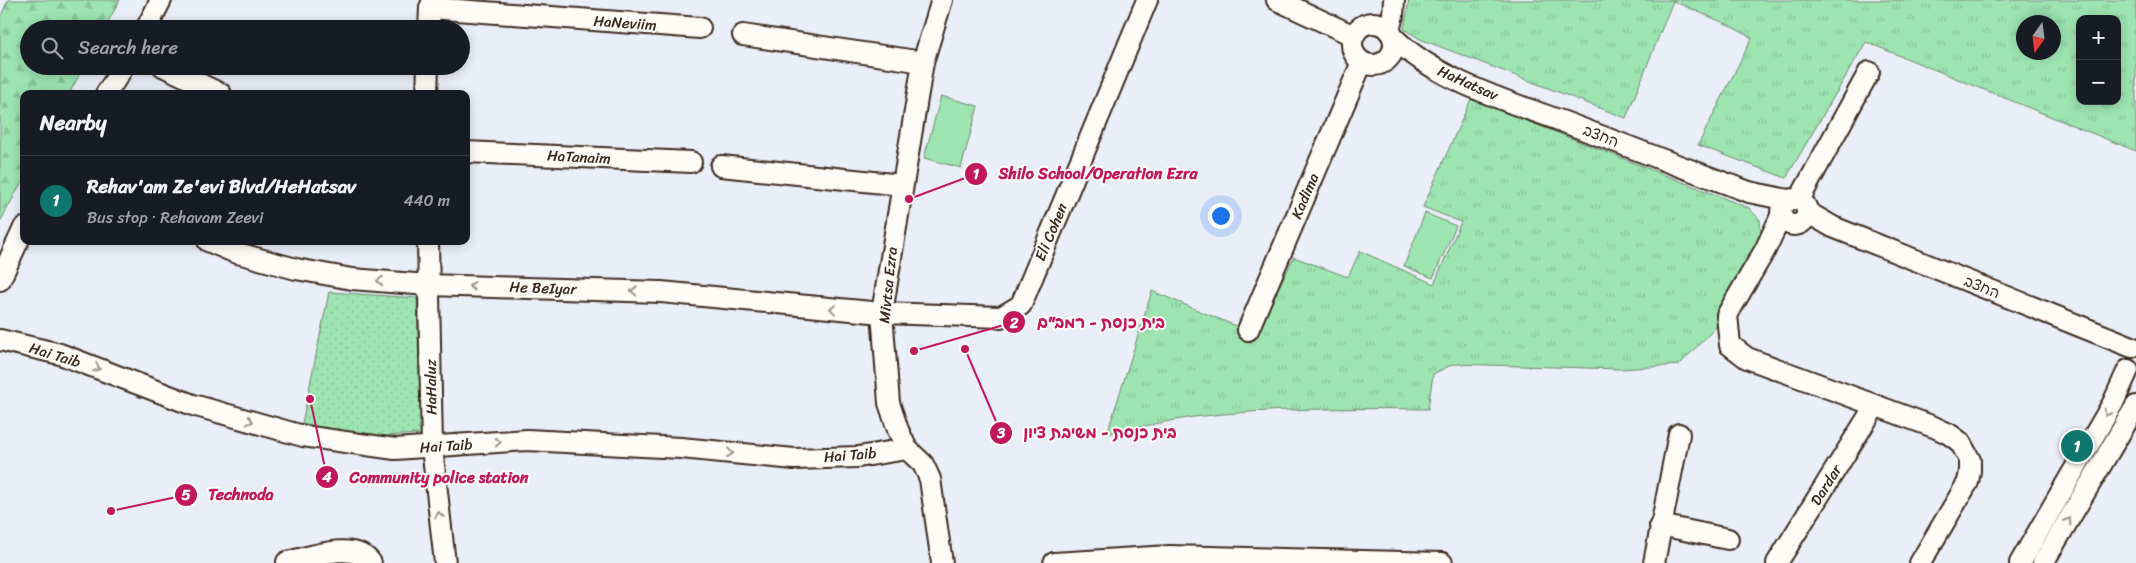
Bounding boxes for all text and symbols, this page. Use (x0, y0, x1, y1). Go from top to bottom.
street label: HaNeviim (593, 8, 657, 38)
north arrow (2016, 15, 2061, 60)
map controls (2076, 15, 2121, 105)
button: + (2076, 15, 2121, 60)
search box (20, 20, 470, 75)
text: Search here (78, 31, 178, 64)
icon: search (38, 34, 66, 62)
street label: HaHatsav (1433, 58, 1504, 108)
button: − (2076, 60, 2121, 105)
text: Nearby (40, 104, 106, 142)
street label: החצב (1579, 117, 1623, 155)
street label: HaTanaim (547, 142, 611, 172)
callout: Shilo School/Operation Ezra (963, 158, 1208, 189)
text: Shilo School/Operation Ezra (997, 159, 1199, 188)
text: 1 (973, 161, 980, 187)
street label: Kadima (1284, 169, 1326, 223)
text: Rehav'am Ze'evi Blvd/HeHatsav (87, 170, 356, 203)
text: 1 (53, 186, 59, 215)
text: 440 m (403, 186, 450, 215)
street label: Eli Cohen (1027, 199, 1075, 265)
text: Bus stop · Rehavam Zeevi (87, 203, 263, 232)
your location (1208, 203, 1234, 229)
street label: Mivtsa Ezra (871, 245, 905, 324)
street label: החצב (1960, 268, 2004, 306)
street label: He BeIyar (509, 274, 578, 302)
one-way arrow (376, 276, 384, 287)
one-way arrow (467, 281, 475, 291)
one-way arrow (630, 285, 638, 296)
one-way arrow (829, 303, 837, 314)
callout: בית כנסת - רמב"ם (1002, 307, 1175, 338)
text: בית כנסת - רמב"ם (1037, 308, 1165, 337)
text: 2 (1009, 310, 1019, 336)
street label: Hai Taib (26, 335, 84, 375)
street label: HaHaluz (418, 358, 444, 415)
one-way arrow (92, 362, 101, 372)
one-way arrow (2103, 408, 2113, 417)
one-way arrow (246, 416, 254, 426)
callout: בית כנסת - משיבת ציון (988, 417, 1187, 448)
text: בית כנסת - משיבת ציון (1023, 418, 1177, 447)
text: 3 (996, 420, 1006, 446)
pin: 1 (2061, 427, 2093, 465)
street label: Hai Taib (419, 431, 473, 461)
one-way arrow (495, 437, 503, 448)
street label: Hai Taib (823, 440, 877, 470)
one-way arrow (726, 447, 734, 458)
street label: Dardar (1803, 459, 1849, 511)
callout: Community police station (315, 461, 539, 492)
text: Community police station (349, 463, 529, 492)
text: 4 (321, 464, 332, 490)
callout: Technoda (173, 479, 284, 510)
text: Technoda (208, 480, 275, 509)
text: 5 (181, 482, 191, 508)
one-way arrow (434, 510, 445, 518)
one-way arrow (2061, 517, 2071, 526)

